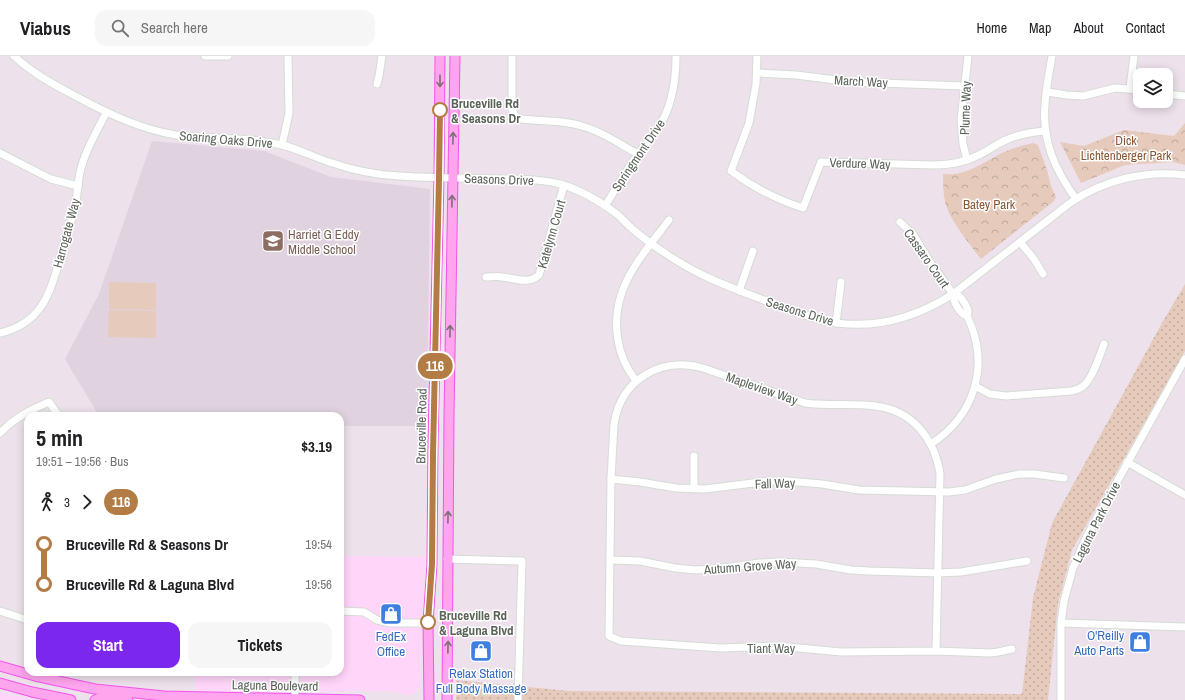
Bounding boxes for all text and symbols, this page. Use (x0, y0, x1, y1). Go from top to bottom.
search box (95, 10, 375, 46)
text: Viabus (20, 15, 71, 41)
icon: search (109, 17, 131, 39)
text: Search here (141, 17, 208, 38)
text: Home (976, 19, 1007, 37)
text: Map (1029, 19, 1051, 37)
text: About (1073, 19, 1103, 37)
text: Contact (1125, 19, 1165, 37)
map controls (1133, 68, 1173, 108)
button: layers (1133, 68, 1173, 108)
street label: March Way (834, 72, 889, 91)
one-way arrow (436, 74, 444, 87)
street label: Plume Way (956, 80, 975, 135)
place label: Bruceville Rd & Seasons Dr (451, 95, 521, 127)
marker: Bruceville Rd & Seasons Dr (432, 102, 448, 118)
street label: Springmont Drive (608, 116, 669, 195)
street label: Soaring Oaks Drive (179, 127, 273, 152)
one-way arrow (449, 132, 457, 145)
park label: Dick Lichtenberger Park (1081, 132, 1172, 164)
street label: Verdure Way (829, 154, 892, 173)
street label: Seasons Drive (464, 170, 534, 189)
one-way arrow (448, 195, 456, 208)
street label: Harrogate Way (49, 196, 84, 270)
park label: Batey Park (963, 196, 1016, 213)
street label: Katelynn Court (534, 198, 569, 270)
street label: Cassaro Court (900, 225, 953, 291)
place label: Harriet G Eddy Middle School (288, 226, 360, 258)
school or university icon: Harriet G Eddy Middle School (260, 228, 286, 254)
street label: Seasons Drive (764, 293, 836, 330)
one-way arrow (447, 325, 454, 338)
line badge: 116 (412, 353, 458, 379)
text: 116 (426, 357, 444, 375)
street label: Mapleview Way (724, 368, 801, 409)
street label: Bruceville Road (412, 388, 431, 464)
text: 5 min (36, 423, 83, 453)
text: $3.19 (301, 436, 332, 457)
text: 19:51 – 19:56 · Bus (36, 453, 128, 470)
street label: Fall Way (754, 474, 796, 493)
street label: Laguna Park Drive (1069, 479, 1124, 566)
icon: walk (36, 491, 58, 513)
icon: forward (76, 491, 98, 513)
text: 116 (112, 493, 130, 511)
text: 3 (64, 494, 70, 511)
one-way arrow (444, 511, 452, 524)
text: Bruceville Rd & Seasons Dr (66, 534, 228, 555)
text: 19:54 (305, 536, 332, 553)
street label: Autumn Grove Way (702, 555, 797, 578)
text: Bruceville Rd & Laguna Blvd (66, 574, 234, 595)
text: 19:56 (305, 576, 332, 593)
shop icon: FedEx Office (378, 601, 404, 627)
place label: Bruceville Rd & Laguna Blvd (439, 607, 514, 639)
marker: Bruceville Rd & Laguna Blvd (420, 614, 436, 630)
button: Start (36, 622, 180, 668)
button: Tickets (188, 622, 332, 668)
place label: O'Reilly Auto Parts (1073, 627, 1125, 659)
place label: FedEx Office (376, 628, 407, 660)
shop icon: O'Reilly Auto Parts (1127, 629, 1153, 655)
shop icon: Relax Station Full Body Massage (468, 638, 494, 664)
street label: Tiant Way (747, 640, 796, 657)
one-way arrow (444, 641, 452, 654)
place label: Relax Station Full Body Massage (436, 665, 526, 697)
street label: Laguna Boulevard (232, 676, 318, 695)

